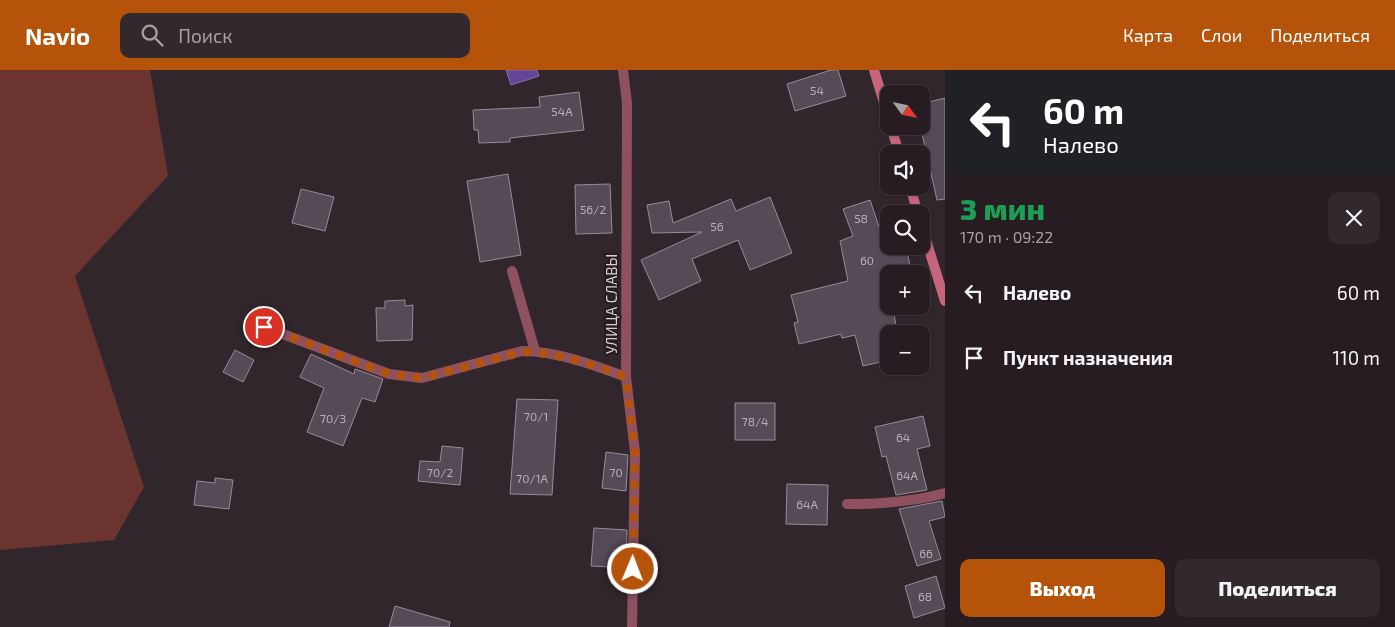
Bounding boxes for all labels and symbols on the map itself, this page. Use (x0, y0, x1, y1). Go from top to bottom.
house number: 54 (810, 83, 824, 97)
north arrow (880, 85, 930, 135)
house number: 54А (551, 104, 573, 118)
house number: 56/2 (580, 202, 606, 216)
house number: 58 (854, 211, 868, 225)
house number: 56 (710, 219, 724, 233)
house number: 60 (860, 253, 874, 267)
street label: УЛИЦА СЛАВЫ (602, 254, 620, 354)
pin (243, 306, 285, 348)
house number: 70/1 (524, 409, 548, 423)
house number: 70/3 (320, 411, 346, 425)
house number: 78/4 (741, 414, 769, 428)
house number: 64 (896, 430, 910, 444)
house number: 70/2 (427, 465, 453, 479)
house number: 70 (609, 465, 623, 479)
house number: 64А (896, 468, 918, 482)
house number: 70/1А (516, 471, 548, 485)
house number: 64А (796, 497, 818, 511)
position arrow (606, 542, 658, 594)
house number: 66 (919, 546, 933, 560)
house number: 68 (918, 589, 932, 603)

